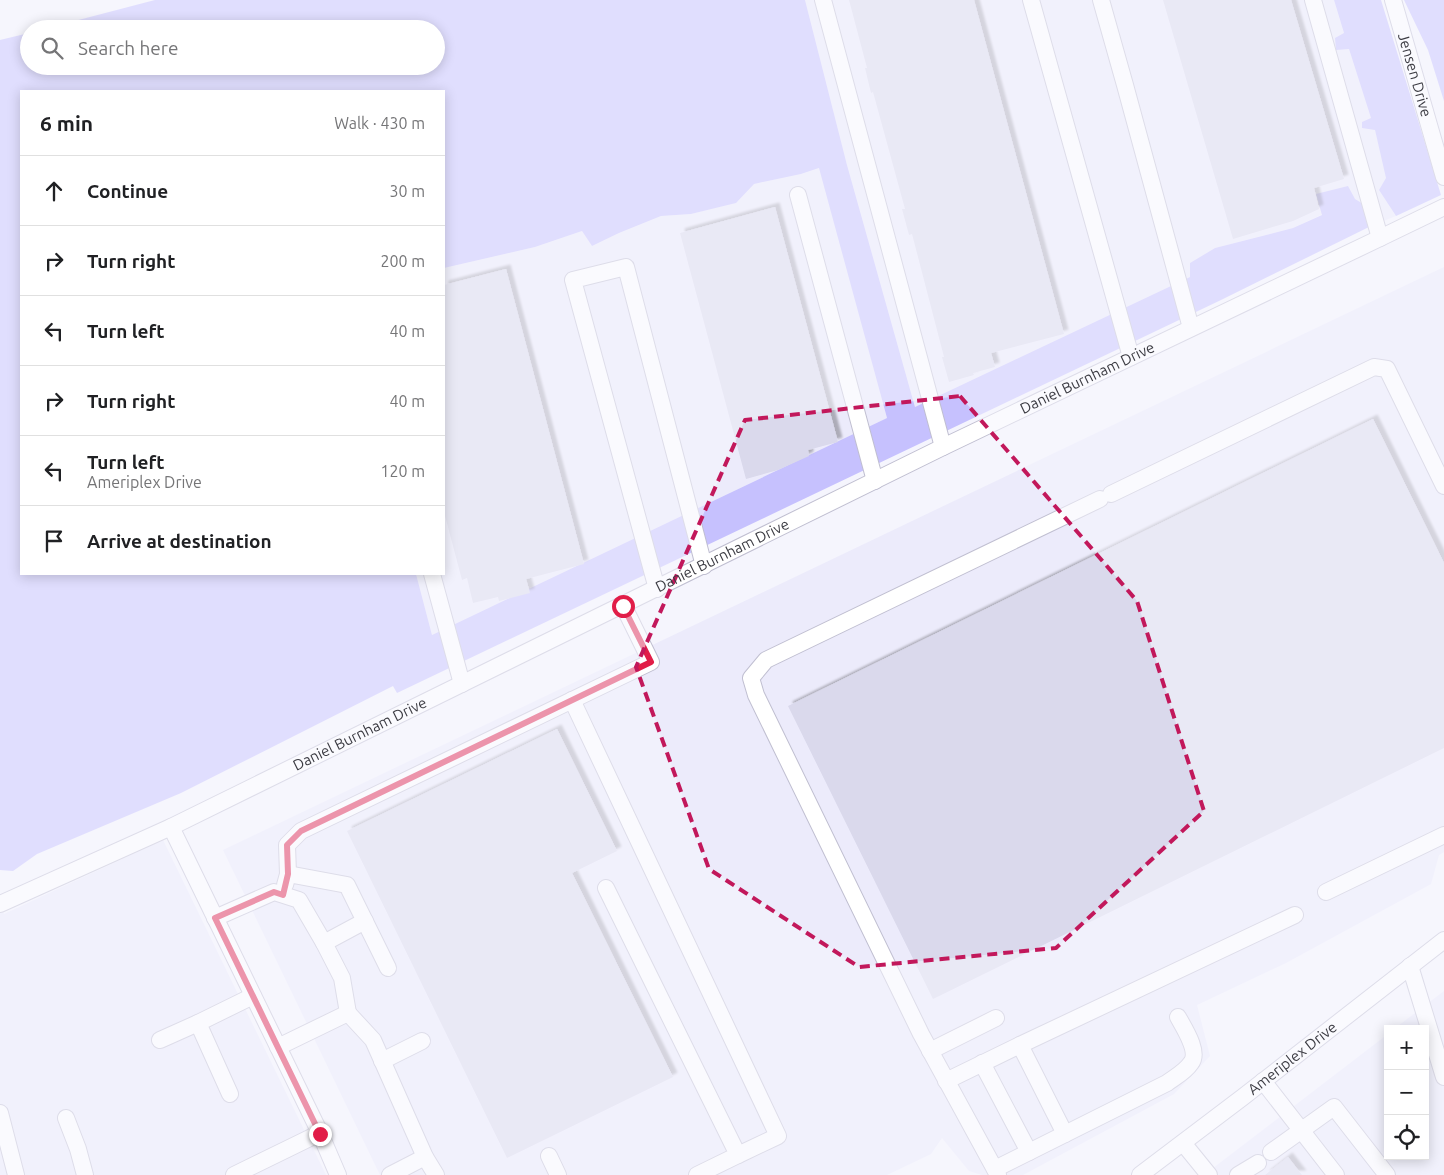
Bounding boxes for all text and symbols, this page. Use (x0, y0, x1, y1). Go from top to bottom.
search box (20, 20, 445, 75)
street label: Jensen Drive (1395, 31, 1435, 119)
icon: search (38, 34, 66, 62)
text: Search here (78, 37, 178, 59)
text: 6 min (40, 111, 93, 135)
text: Walk · 430 m (334, 114, 425, 132)
icon: ahead (40, 177, 68, 205)
text: Continue (87, 180, 168, 202)
text: 30 m (389, 182, 425, 200)
icon: right (40, 247, 68, 275)
text: Turn right (87, 250, 175, 272)
text: 200 m (380, 252, 425, 270)
icon: left (40, 317, 68, 345)
text: Turn left (87, 320, 165, 342)
text: 40 m (389, 322, 425, 340)
street label: Daniel Burnham Drive (1017, 338, 1157, 417)
icon: right (40, 387, 68, 415)
text: Turn right (87, 390, 175, 412)
text: 40 m (389, 392, 425, 410)
text: Turn left (87, 451, 165, 473)
icon: left (40, 457, 68, 485)
text: 120 m (380, 462, 425, 480)
text: Ameriplex Drive (87, 473, 202, 491)
street label: Daniel Burnham Drive (652, 515, 792, 595)
icon: arrive (40, 527, 68, 555)
text: Arrive at destination (87, 530, 272, 552)
route start (612, 595, 635, 618)
street label: Daniel Burnham Drive (290, 694, 429, 774)
street label: Ameriplex Drive (1244, 1018, 1340, 1098)
map controls (1384, 1025, 1429, 1160)
button: + (1384, 1025, 1429, 1070)
button: − (1384, 1070, 1429, 1115)
button: locate (1384, 1115, 1429, 1160)
route end (309, 1123, 332, 1146)

